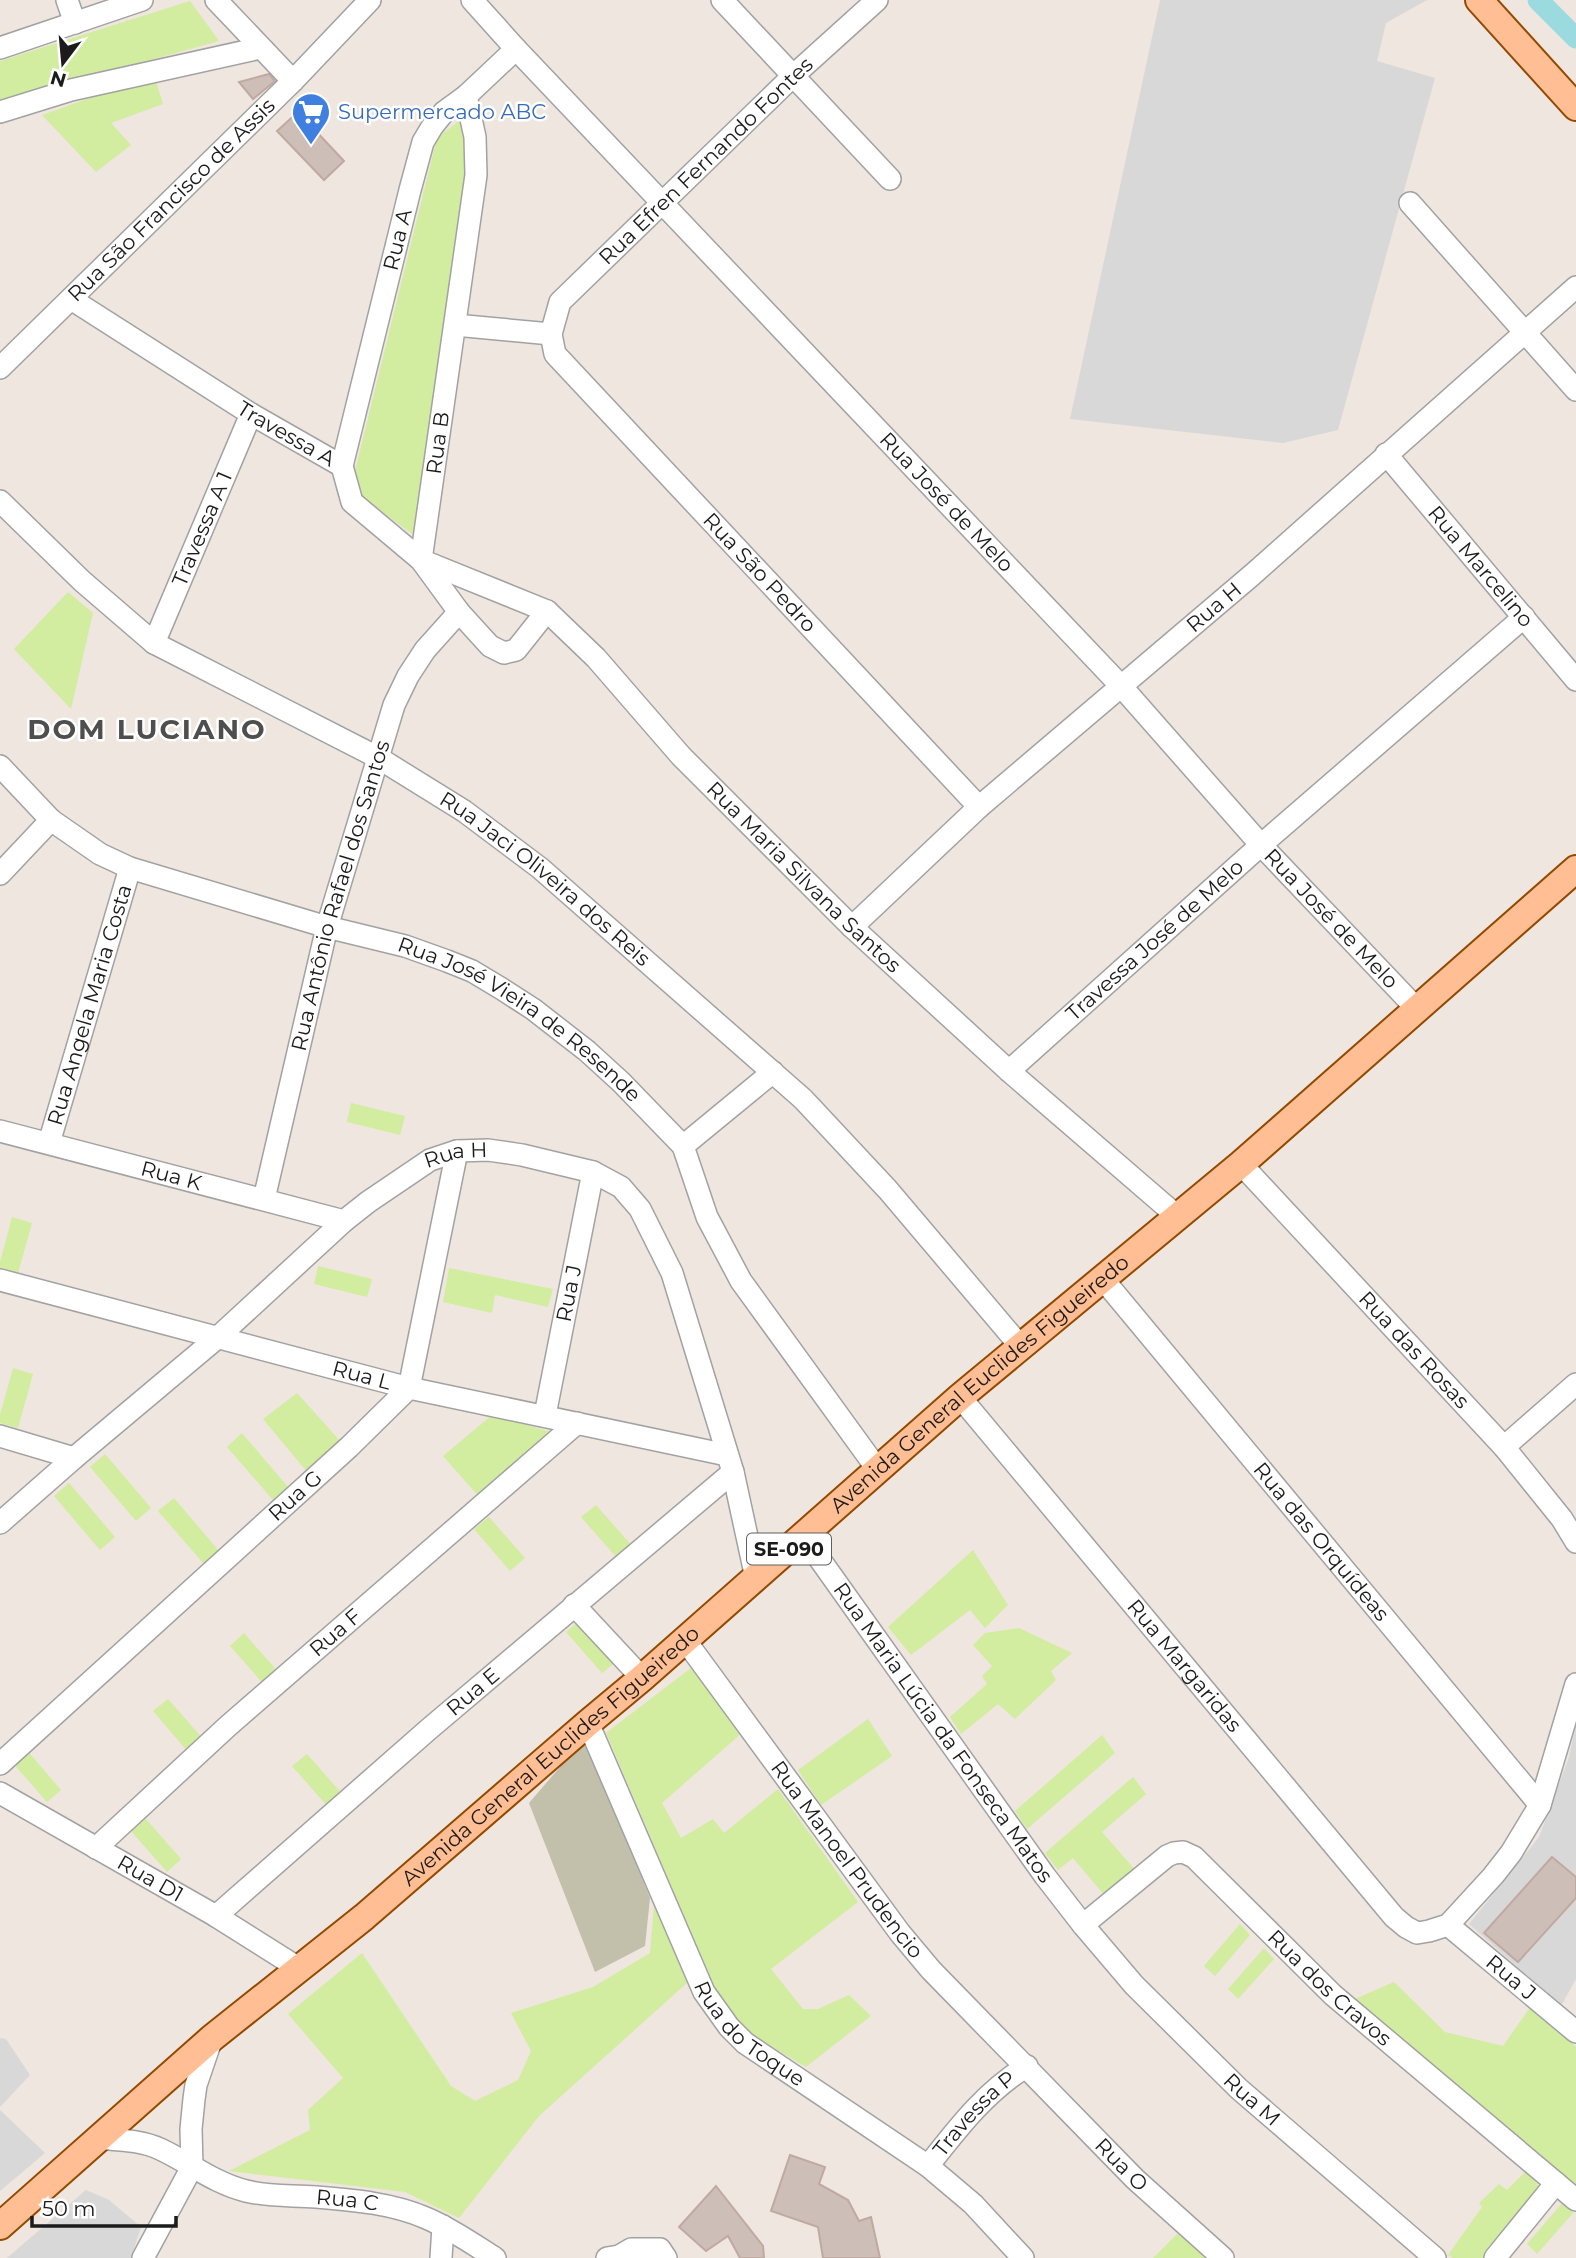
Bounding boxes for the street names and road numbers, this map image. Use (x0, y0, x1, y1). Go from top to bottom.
street label: Rua Efren Fernando Fontes (593, 52, 818, 270)
street label: Rua São Francisco de Assis (62, 93, 280, 307)
street label: Rua A (378, 206, 417, 273)
street label: Travessa A (233, 396, 341, 472)
street label: Rua B (421, 410, 454, 476)
street label: Rua José de Melo (875, 427, 1019, 577)
street label: Travessa A 1 (167, 468, 237, 590)
street label: Rua Marcelino (1423, 500, 1539, 632)
street label: Rua São Pedro (698, 507, 822, 637)
street label: Rua H (1181, 577, 1246, 637)
street label: Rua Antônio Rafael dos Santos (286, 737, 395, 1053)
street label: Rua Maria Silvana Santos (702, 776, 906, 978)
street label: Rua Jaci Oliveira dos Reis (435, 786, 656, 971)
street label: Rua José de Melo (1259, 843, 1404, 993)
street label: Travessa José de Melo (1061, 854, 1249, 1026)
street label: Rua Angela Maria Costa (42, 881, 136, 1128)
street label: Rua José Vieira de Resende (395, 931, 646, 1107)
street label: Rua H (421, 1137, 488, 1173)
street label: Rua K (138, 1155, 205, 1195)
street label: Avenida General Euclides Figueiredo (825, 1249, 1134, 1518)
street label: Rua J (551, 1263, 586, 1324)
street label: Rua das Rosas (1354, 1286, 1475, 1413)
street label: Rua L (330, 1355, 394, 1395)
street label: Rua das Orquídeas (1249, 1457, 1395, 1626)
street label: Rua G (263, 1465, 327, 1526)
road number: SE-090 (747, 1534, 831, 1564)
street label: Rua Maria Lúcia da Fonseca Matos (828, 1577, 1058, 1887)
street label: Rua Margaridas (1122, 1594, 1247, 1737)
street label: Rua F (304, 1603, 366, 1662)
street label: Avenida General Euclides Figueiredo (396, 1620, 704, 1891)
street label: Rua E (441, 1662, 504, 1721)
street label: Rua Manoel Prudencio (766, 1756, 929, 1963)
street label: Rua D1 (113, 1850, 188, 1907)
street label: Rua dos Cravos (1263, 1924, 1397, 2051)
street label: Rua J (1481, 1949, 1541, 2005)
street label: Rua do Toque (689, 1977, 810, 2091)
street label: Travessa P (928, 2065, 1020, 2161)
street label: Rua M (1218, 2068, 1285, 2131)
street label: Rua O (1090, 2133, 1153, 2196)
street label: Rua C (315, 2184, 380, 2216)

